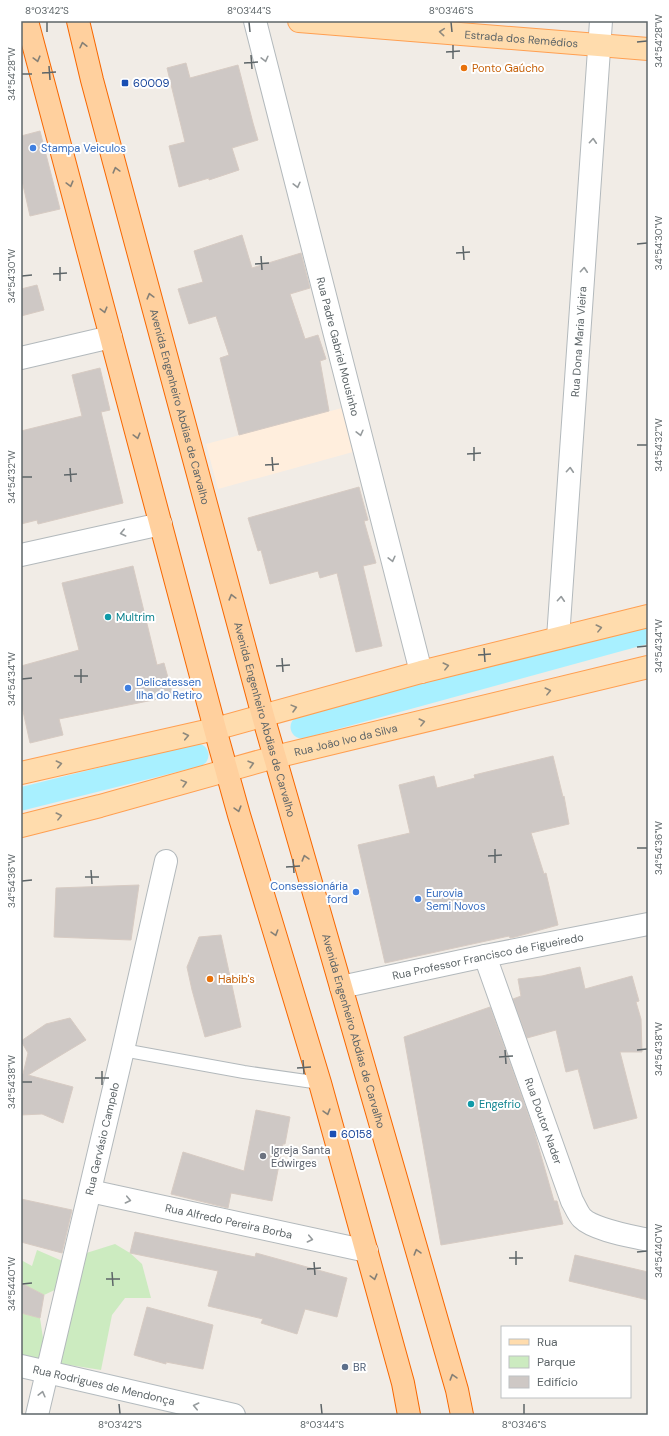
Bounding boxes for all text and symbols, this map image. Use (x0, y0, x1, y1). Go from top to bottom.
text: 8°03'42"S (25, 4, 69, 17)
text: 8°03'44"S (227, 4, 271, 17)
text: 8°03'46"S (429, 4, 473, 17)
text: 34°54'28"W (652, 14, 665, 68)
street label: Estrada dos Remédios (464, 27, 579, 50)
one-way arrow (439, 28, 445, 37)
one-way arrow (80, 41, 88, 48)
text: 34°54'28"W (5, 47, 18, 101)
one-way arrow (32, 55, 41, 62)
one-way arrow (260, 55, 269, 62)
place label: Ponto Gaúcho (472, 61, 544, 75)
marker: Ponto Gaúcho (459, 63, 469, 73)
place label: 60009 (133, 76, 169, 90)
marker: 60009 (120, 78, 130, 88)
one-way arrow (588, 138, 597, 144)
place label: Stampa Veiculos (41, 141, 126, 155)
marker: Stampa Veiculos (28, 143, 38, 153)
one-way arrow (112, 167, 121, 174)
one-way arrow (66, 181, 74, 188)
one-way arrow (292, 181, 301, 188)
text: 34°54'30"W (652, 215, 665, 270)
text: 34°54'30"W (5, 248, 18, 303)
one-way arrow (579, 267, 588, 273)
street label: Rua Padre Gabriel Mousinho (314, 276, 362, 418)
street label: Rua Dona Maria Vieira (568, 286, 589, 398)
one-way arrow (146, 293, 155, 300)
one-way arrow (99, 306, 108, 313)
street label: Avenida Engenheiro Abdias de Carvalho (147, 307, 213, 506)
text: 34°54'32"W (652, 418, 665, 472)
one-way arrow (355, 429, 364, 436)
one-way arrow (133, 432, 141, 439)
text: 34°54'32"W (5, 450, 18, 504)
one-way arrow (565, 467, 574, 473)
one-way arrow (120, 528, 126, 536)
one-way arrow (387, 555, 396, 562)
one-way arrow (228, 594, 236, 600)
one-way arrow (556, 596, 565, 603)
place label: Multrim (116, 610, 155, 624)
marker: Multrim (103, 612, 113, 622)
text: 34°54'34"W (652, 619, 665, 673)
street label: Avenida Engenheiro Abdias de Carvalho (231, 620, 299, 819)
one-way arrow (596, 624, 603, 633)
text: 34°54'34"W (5, 652, 18, 706)
one-way arrow (442, 662, 449, 671)
place label: Delicatessen Ilha do Retiro (136, 675, 202, 702)
marker: Delicatessen Ilha do Retiro (123, 683, 133, 693)
one-way arrow (544, 687, 551, 696)
one-way arrow (290, 704, 297, 712)
one-way arrow (419, 718, 425, 726)
street label: Rua João Ivo da Silva (293, 721, 399, 759)
one-way arrow (183, 732, 189, 740)
one-way arrow (247, 760, 254, 769)
one-way arrow (56, 761, 62, 769)
one-way arrow (181, 779, 188, 788)
one-way arrow (233, 805, 241, 812)
one-way arrow (55, 812, 62, 821)
text: 34°54'36"W (652, 821, 665, 875)
text: 34°54'36"W (5, 854, 18, 908)
one-way arrow (301, 854, 310, 861)
place label: Consessionária ford (270, 879, 348, 906)
place label: Eurovia Semi Novos (426, 886, 485, 913)
marker: Consessionária ford (351, 887, 361, 897)
marker: Eurovia Semi Novos (413, 894, 423, 904)
one-way arrow (270, 930, 279, 937)
street label: Rua Professor Francisco de Figueiredo (391, 930, 585, 983)
street label: Avenida Engenheiro Abdias de Carvalho (319, 932, 388, 1130)
place label: Habib's (218, 972, 255, 986)
marker: Habib's (205, 974, 215, 984)
text: 34°54'38"W (652, 1022, 665, 1076)
text: 34°54'38"W (5, 1055, 18, 1109)
street label: Rua Doutor Nader (522, 1076, 565, 1166)
street label: Rua Gervásio Campelo (82, 1081, 122, 1196)
place label: Engefrio (479, 1097, 521, 1111)
marker: Engefrio (466, 1099, 476, 1109)
one-way arrow (323, 1108, 331, 1115)
place label: 60158 (341, 1127, 372, 1141)
marker: 60158 (328, 1129, 338, 1139)
place label: Igreja Santa Edwirges (271, 1143, 330, 1170)
marker: Igreja Santa Edwirges (258, 1151, 268, 1161)
one-way arrow (125, 1195, 131, 1203)
street label: Rua Alfredo Pereira Borba (164, 1200, 294, 1242)
text: 34°54'40"W (652, 1224, 665, 1278)
one-way arrow (307, 1234, 313, 1242)
one-way arrow (413, 1249, 422, 1256)
text: 34°54'40"W (5, 1257, 18, 1311)
one-way arrow (369, 1274, 378, 1281)
legend (501, 1326, 631, 1398)
text: Rua (537, 1334, 558, 1350)
text: Parque (537, 1354, 576, 1370)
place label: BR (353, 1360, 366, 1374)
street label: Rua Rodrigues de Mendonça (31, 1362, 176, 1408)
marker: BR (340, 1362, 350, 1372)
one-way arrow (449, 1374, 458, 1381)
text: Edifício (537, 1374, 578, 1390)
one-way arrow (37, 1391, 46, 1398)
one-way arrow (193, 1403, 199, 1411)
text: 8°03'42"S (98, 1418, 142, 1431)
text: 8°03'44"S (300, 1418, 344, 1431)
text: 8°03'46"S (502, 1418, 546, 1431)

